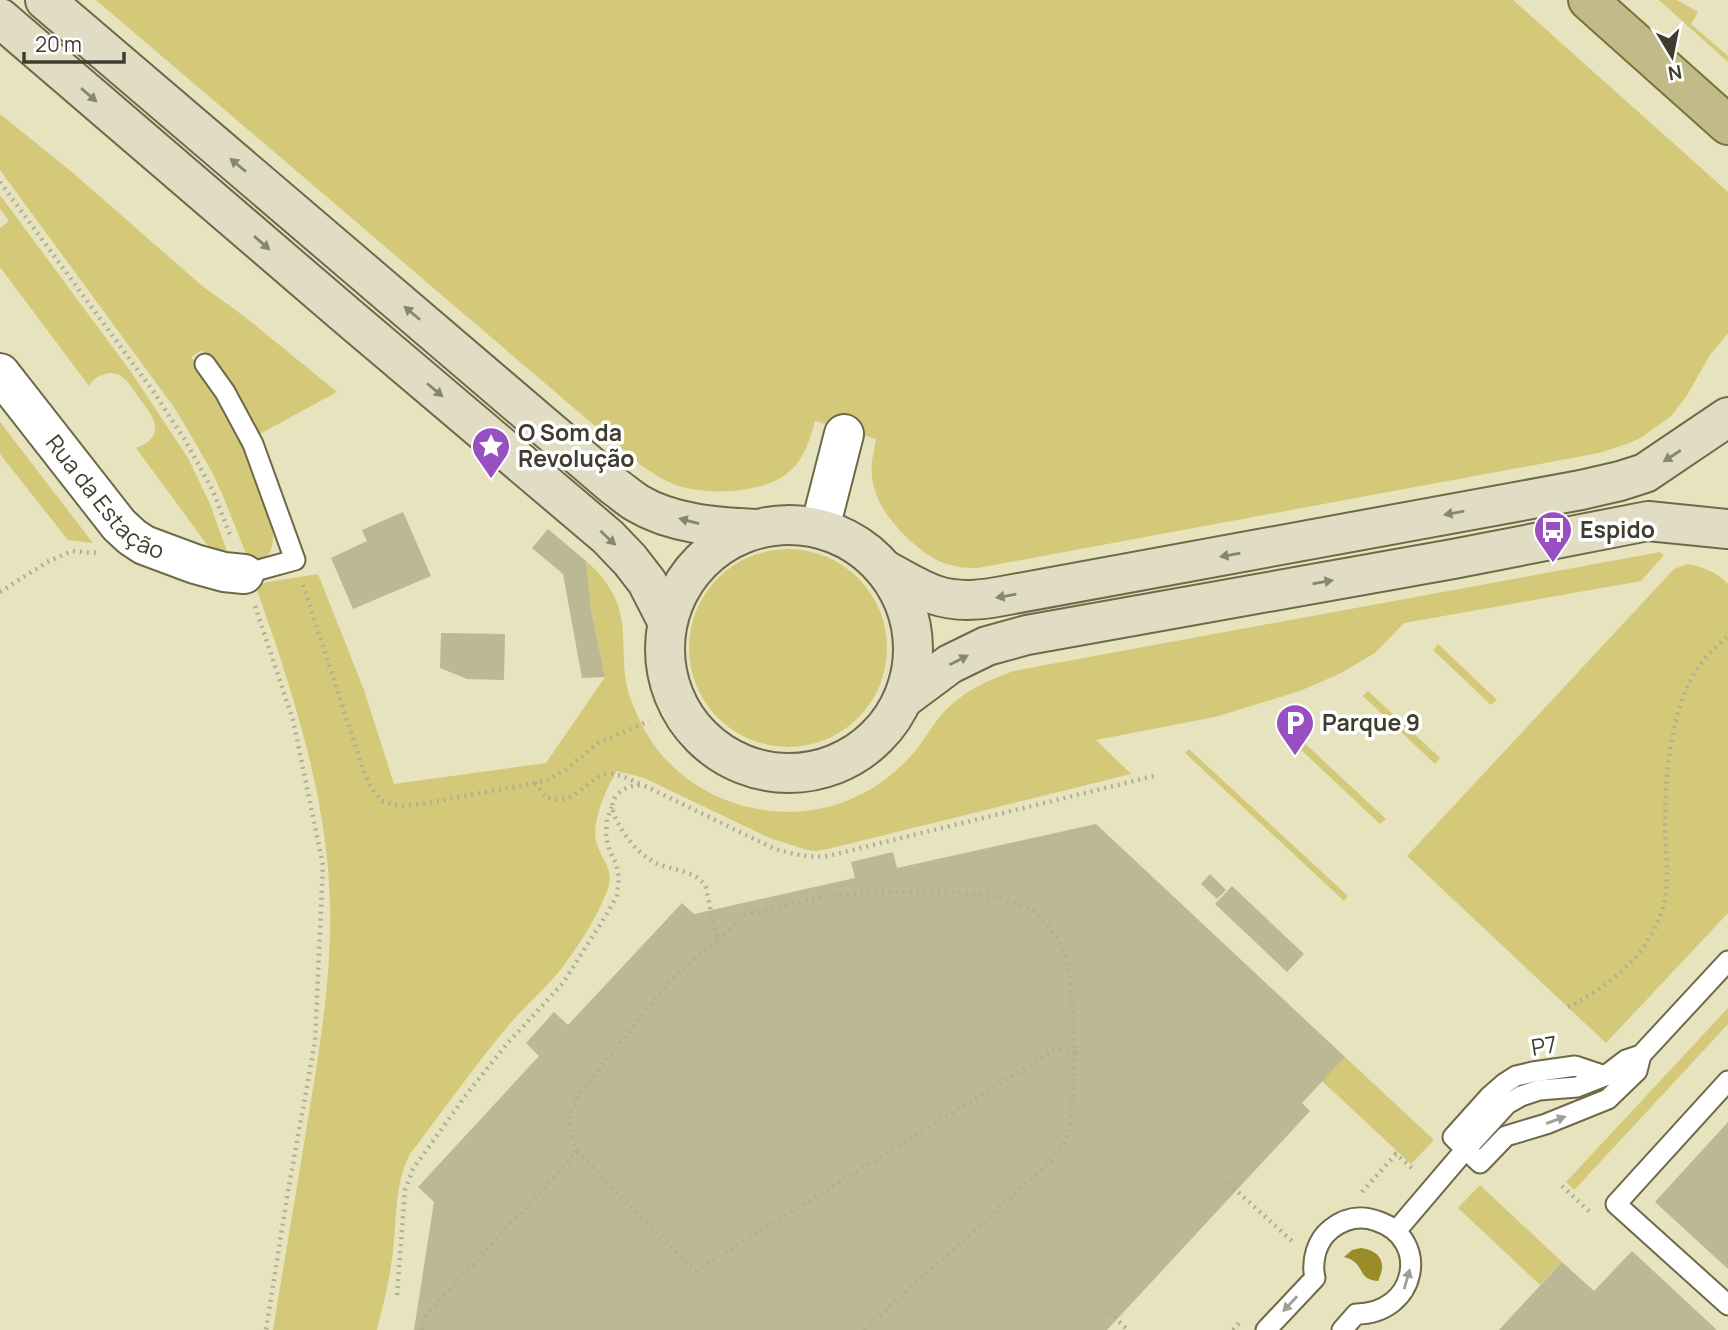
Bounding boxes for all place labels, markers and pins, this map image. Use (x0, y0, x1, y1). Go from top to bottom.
place label: O Som da Revolução (518, 416, 634, 474)
place icon: O Som da Revolução (470, 425, 512, 480)
bus stop icon: Espido (1532, 509, 1574, 564)
place label: Espido (1580, 513, 1655, 545)
parking icon: Parque 9 (1274, 702, 1316, 757)
place label: Parque 9 (1322, 706, 1420, 738)

